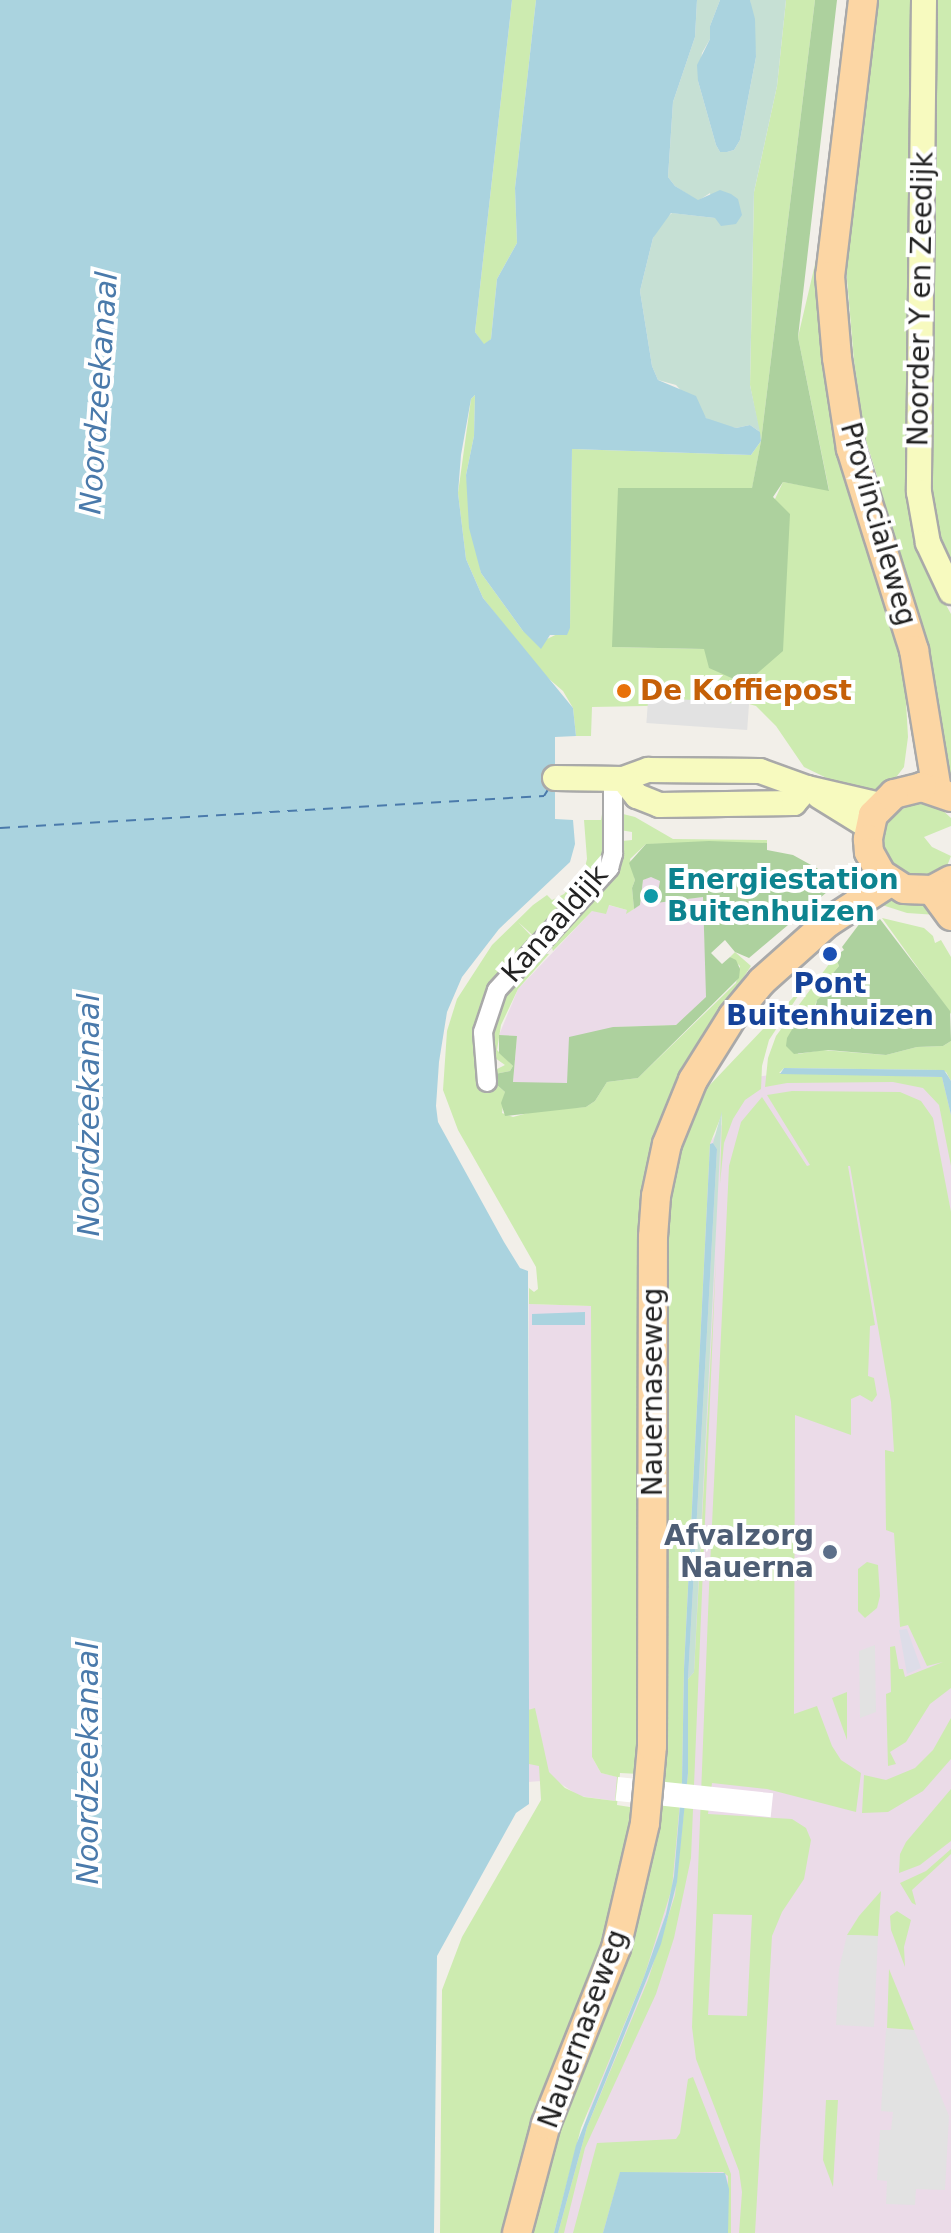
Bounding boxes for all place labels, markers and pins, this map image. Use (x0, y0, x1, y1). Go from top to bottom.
place label: De Koffiepost (640, 674, 852, 708)
marker: De Koffiepost (615, 682, 633, 700)
place label: Energiestation Buitenhuizen (667, 863, 899, 929)
marker: Energiestation Buitenhuizen (642, 887, 660, 905)
marker: Pont Buitenhuizen (821, 945, 839, 963)
place label: Pont Buitenhuizen (726, 967, 934, 1033)
place label: Afvalzorg Nauerna (664, 1519, 814, 1585)
marker: Afvalzorg Nauerna (821, 1543, 839, 1561)

